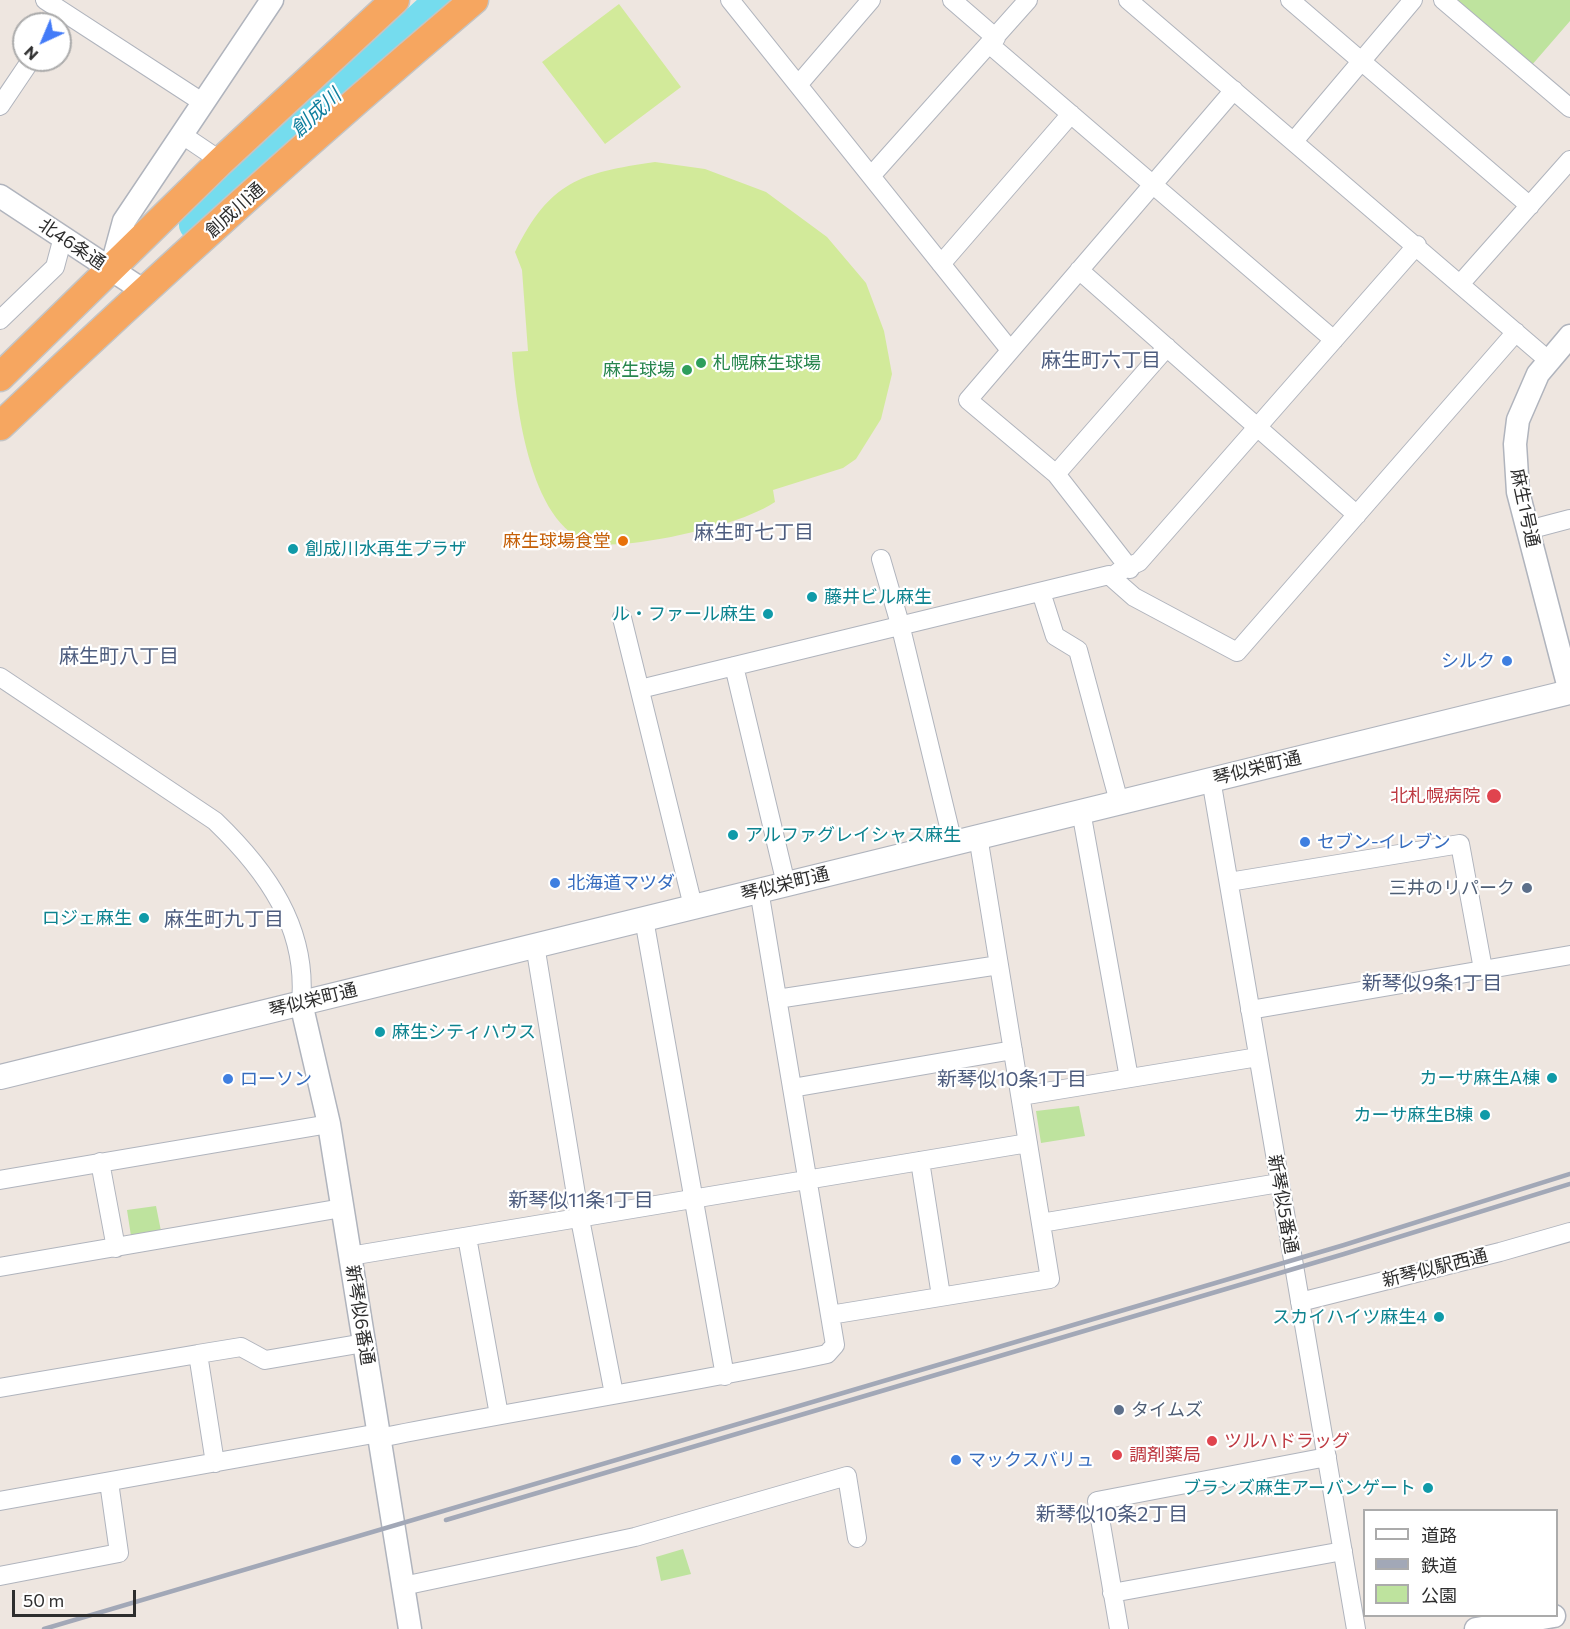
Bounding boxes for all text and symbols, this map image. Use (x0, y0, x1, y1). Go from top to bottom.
north arrow (12, 12, 72, 72)
text: N (20, 43, 41, 65)
water label: 創成川 (286, 84, 346, 142)
street label: 創成川通 (201, 178, 269, 242)
street label: 北46条通 (35, 214, 109, 274)
district label: 麻生町六丁目 (1041, 348, 1161, 372)
place label: 札幌麻生球場 (713, 352, 821, 374)
marker: 札幌麻生球場 (694, 356, 708, 370)
place label: 麻生球場 (603, 359, 675, 381)
marker: 麻生球場 (680, 363, 694, 377)
street label: 麻生1号通 (1506, 467, 1544, 549)
district label: 麻生町七丁目 (694, 520, 814, 544)
place label: 麻生球場食堂 (503, 530, 611, 552)
marker: 麻生球場食堂 (616, 534, 630, 548)
place label: 創成川水再生プラザ (305, 538, 467, 560)
marker: 創成川水再生プラザ (286, 542, 300, 556)
place label: 藤井ビル麻生 (824, 586, 932, 608)
marker: 藤井ビル麻生 (805, 590, 819, 604)
place label: ル・ファール麻生 (612, 603, 756, 625)
marker: ル・ファール麻生 (761, 607, 775, 621)
district label: 麻生町八丁目 (59, 644, 179, 668)
place label: シルク (1441, 650, 1495, 672)
marker: シルク (1500, 654, 1514, 668)
street label: 琴似栄町通 (1211, 747, 1303, 789)
place label: 北札幌病院 (1390, 785, 1480, 807)
marker: 北札幌病院 (1485, 787, 1503, 805)
place label: アルファグレイシャス麻生 (745, 824, 961, 846)
marker: アルファグレイシャス麻生 (726, 828, 740, 842)
place label: セブン-イレブン (1317, 831, 1451, 853)
marker: セブン-イレブン (1298, 835, 1312, 849)
street label: 琴似栄町通 (739, 863, 831, 905)
place label: 北海道マツダ (567, 872, 675, 894)
marker: 北海道マツダ (548, 876, 562, 890)
place label: 三井のリパーク (1389, 877, 1515, 899)
marker: 三井のリパーク (1520, 881, 1534, 895)
place label: ロジェ麻生 (42, 907, 132, 929)
district label: 麻生町九丁目 (164, 907, 284, 931)
marker: ロジェ麻生 (137, 911, 151, 925)
district label: 新琴似9条1丁目 (1362, 971, 1502, 995)
street label: 琴似栄町通 (267, 979, 359, 1021)
place label: 麻生シティハウス (392, 1021, 536, 1043)
marker: 麻生シティハウス (373, 1025, 387, 1039)
district label: 新琴似10条1丁目 (937, 1067, 1087, 1091)
place label: カーサ麻生A棟 (1420, 1067, 1540, 1089)
place label: ローソン (240, 1068, 312, 1090)
marker: カーサ麻生A棟 (1545, 1071, 1559, 1085)
marker: ローソン (221, 1072, 235, 1086)
place label: カーサ麻生B棟 (1353, 1104, 1473, 1126)
marker: カーサ麻生B棟 (1478, 1108, 1492, 1122)
street label: 新琴似5番通 (1264, 1153, 1302, 1255)
district label: 新琴似11条1丁目 (508, 1188, 654, 1212)
street label: 新琴似駅西通 (1380, 1244, 1490, 1292)
street label: 新琴似6番通 (341, 1263, 379, 1367)
place label: スカイハイツ麻生4 (1272, 1306, 1427, 1328)
marker: スカイハイツ麻生4 (1432, 1310, 1446, 1324)
place label: タイムズ (1131, 1399, 1203, 1421)
marker: タイムズ (1112, 1403, 1126, 1417)
place label: ツルハドラッグ (1224, 1430, 1350, 1452)
marker: ツルハドラッグ (1205, 1434, 1219, 1448)
place label: 調剤薬局 (1129, 1444, 1201, 1466)
marker: 調剤薬局 (1110, 1448, 1124, 1462)
place label: マックスバリュ (968, 1449, 1094, 1471)
marker: マックスバリュ (949, 1453, 963, 1467)
place label: ブランズ麻生アーバンゲート (1183, 1477, 1416, 1499)
marker: ブランズ麻生アーバンゲート (1421, 1481, 1435, 1495)
district label: 新琴似10条2丁目 (1036, 1502, 1188, 1526)
legend (1363, 1509, 1558, 1617)
text: 道路 (1421, 1524, 1457, 1546)
text: 鉄道 (1421, 1554, 1457, 1576)
scale bar (15, 1578, 140, 1616)
text: 公園 (1421, 1584, 1457, 1606)
text: 50 m (23, 1589, 64, 1611)

